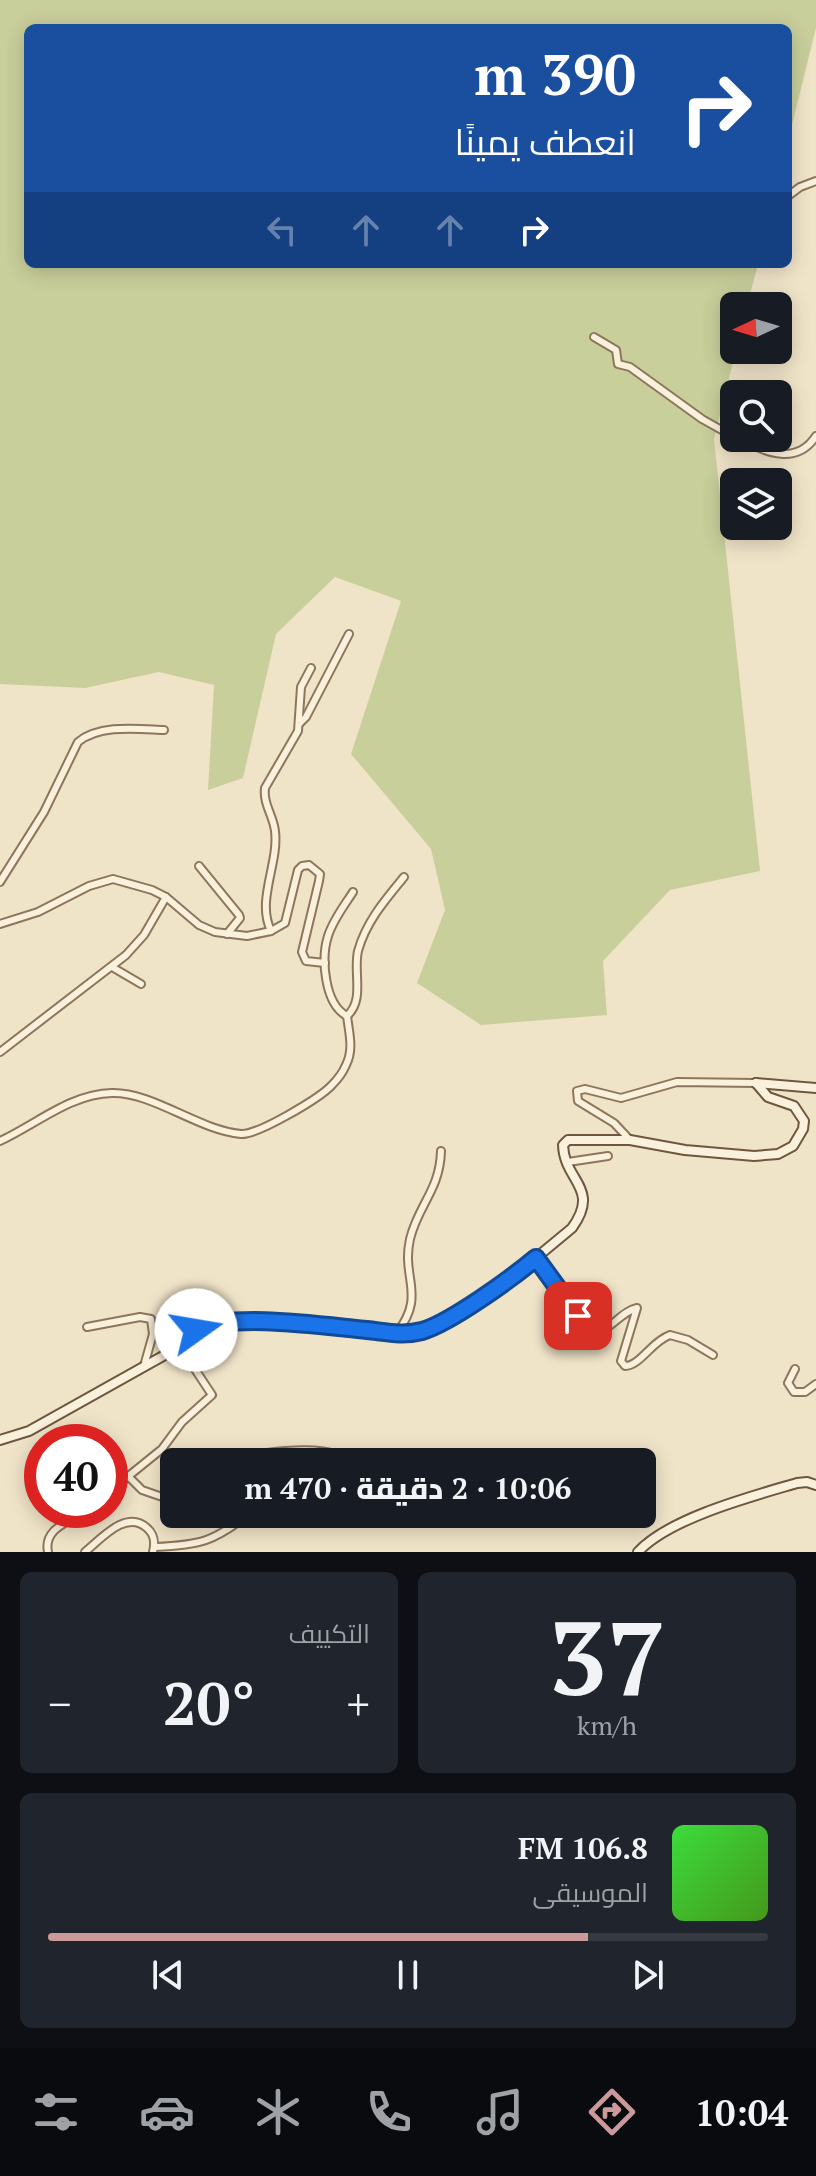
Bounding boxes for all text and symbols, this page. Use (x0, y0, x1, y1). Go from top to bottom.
text: 390 m (474, 37, 636, 111)
icon: right (664, 56, 768, 160)
text: انعطف يمينًا (454, 118, 636, 165)
icon: left (260, 208, 304, 252)
icon: ahead (344, 208, 388, 252)
icon: ahead (428, 208, 472, 252)
icon: right (512, 208, 556, 252)
north arrow (720, 292, 792, 364)
map controls (720, 292, 792, 540)
button: search (720, 380, 792, 452)
button: layers (720, 468, 792, 540)
pin (544, 1282, 612, 1350)
position arrow (154, 1288, 238, 1372)
icon: arrive (556, 1294, 600, 1338)
speed limit sign: 40 (24, 1424, 128, 1528)
text: 10:06 · 2 دقيقة · 470 m (244, 1468, 572, 1508)
text: 37 (548, 1587, 666, 1725)
text: التكييف (288, 1616, 370, 1650)
text: 20° (163, 1663, 255, 1742)
text: − (48, 1674, 71, 1733)
text: + (347, 1674, 370, 1733)
text: km/h (577, 1708, 637, 1742)
text: 106.8 FM (518, 1828, 648, 1868)
text: الموسيقى (533, 1875, 648, 1909)
icon: previous (146, 1953, 190, 1997)
icon: pause (386, 1953, 430, 1997)
icon: next (626, 1953, 670, 1997)
icon: filters (28, 2084, 84, 2140)
icon: car (139, 2084, 195, 2140)
icon: climate (250, 2084, 306, 2140)
icon: phone (361, 2084, 417, 2140)
icon: music (472, 2084, 528, 2140)
icon: directions (584, 2084, 640, 2140)
text: 10:04 (695, 2089, 788, 2136)

